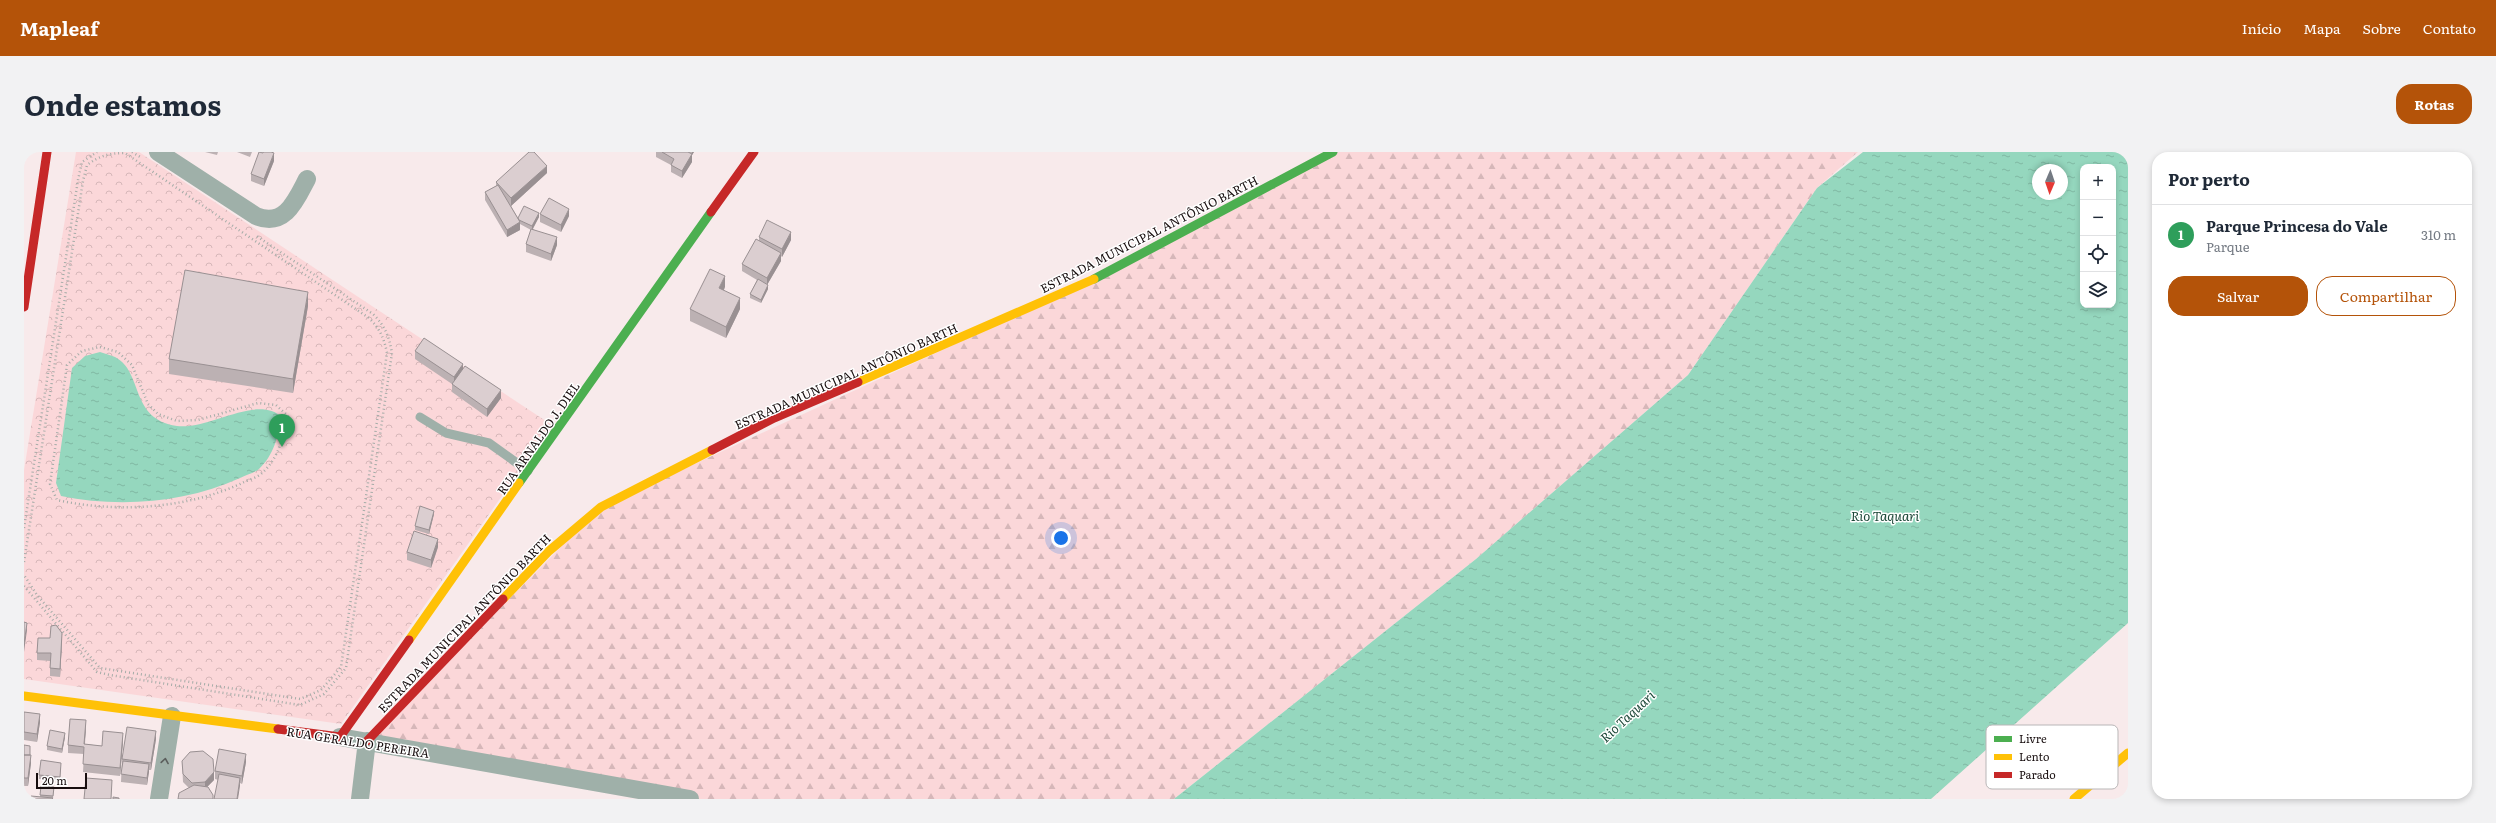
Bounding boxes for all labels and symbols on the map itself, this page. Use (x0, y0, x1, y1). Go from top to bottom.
north arrow (2032, 164, 2068, 200)
street label: ESTRADA MUNICIPAL ANTÔNIO BARTH (1037, 171, 1261, 297)
street label: ESTRADA MUNICIPAL ANTÔNIO BARTH (732, 318, 960, 434)
street label: RUA ARNALDO J. DIEL (492, 378, 584, 498)
pin: 1 (269, 414, 295, 447)
water label: Rio Taquari (1851, 506, 1919, 525)
your location (1051, 528, 1071, 548)
street label: ESTRADA MUNICIPAL ANTÔNIO BARTH (373, 530, 555, 716)
water label: Rio Taquari (1595, 686, 1659, 746)
street label: RUA GERALDO PEREIRA (285, 722, 431, 762)
legend (1986, 725, 2118, 789)
text: Livre (2019, 730, 2047, 746)
text: Lento (2019, 748, 2049, 764)
one-way arrow (160, 757, 169, 764)
text: Parado (2019, 766, 2056, 782)
scale bar (36, 771, 87, 790)

